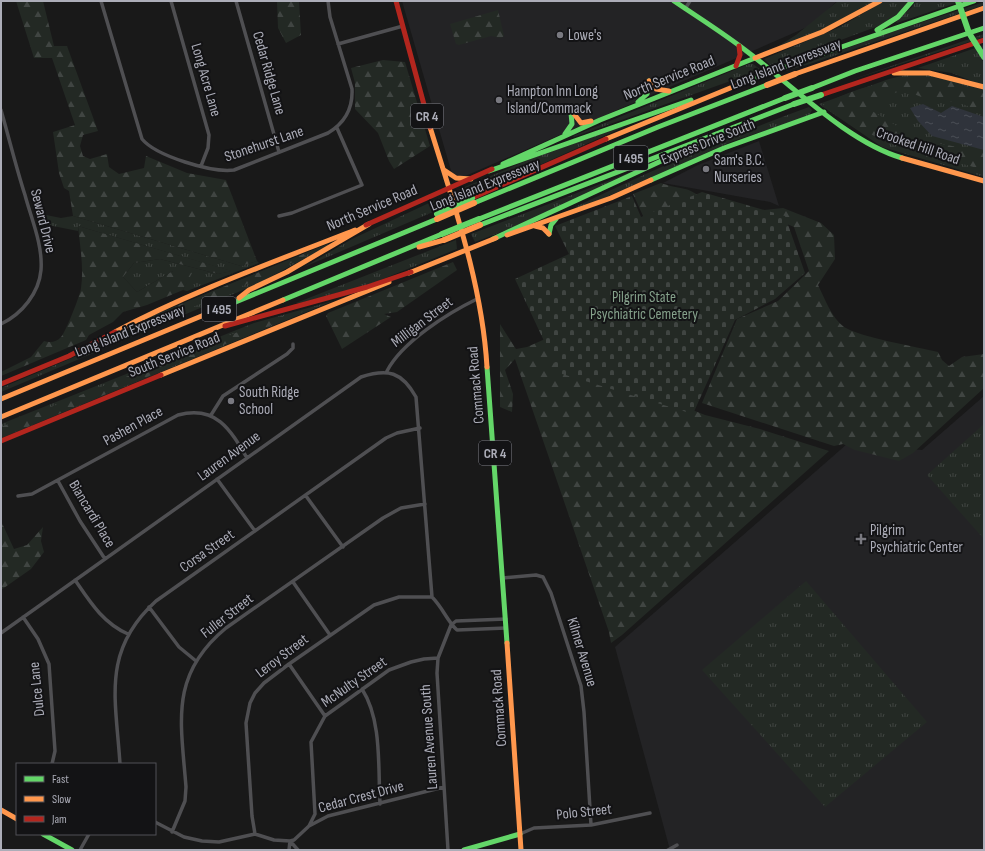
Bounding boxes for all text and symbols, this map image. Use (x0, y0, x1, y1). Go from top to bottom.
place label: Lowe's (568, 26, 602, 45)
street label: Cedar Ridge Lane (248, 29, 290, 117)
marker: Lowe's (555, 30, 565, 40)
street label: Long Island Expressway (728, 34, 844, 94)
street label: Long Acre Lane (187, 41, 225, 119)
street label: North Service Road (621, 51, 717, 105)
place label: Hampton Inn Long Island/Commack (507, 82, 598, 118)
marker: Hampton Inn Long Island/Commack (494, 95, 504, 105)
road number: CR 4 (411, 104, 443, 128)
street label: Express Drive South (658, 115, 758, 169)
street label: Stonehurst Lane (222, 122, 306, 166)
street label: Crooked Hill Road (874, 123, 962, 169)
road number: I 495 (614, 146, 648, 170)
place label: Sam's B.C. Nurseries (714, 151, 765, 187)
street label: Long Island Expressway (427, 154, 543, 216)
marker: Sam's B.C. Nurseries (701, 164, 711, 174)
street label: North Service Road (324, 180, 420, 236)
street label: Seward Drive (26, 187, 60, 255)
park label: Pilgrim State Psychiatric Cemetery (590, 288, 698, 324)
street label: Milligan Street (387, 292, 457, 351)
road number: I 495 (202, 297, 236, 321)
street label: Long Island Expressway (72, 300, 188, 362)
street label: South Service Road (125, 328, 223, 382)
street label: Commack Road (463, 346, 489, 424)
place label: South Ridge School (239, 383, 299, 419)
marker: South Ridge School (226, 396, 236, 406)
street label: Pashen Place (100, 402, 166, 450)
street label: Lauren Avenue (194, 427, 264, 485)
road number: CR 4 (479, 441, 511, 465)
street label: Biancardi Place (64, 477, 120, 551)
place label: Pilgrim Psychiatric Center (870, 521, 964, 557)
street label: Corsa Street (176, 525, 238, 577)
marker: Pilgrim Psychiatric Center (855, 533, 867, 545)
street label: Fuller Street (197, 589, 258, 643)
street label: Kilmer Avenue (562, 615, 602, 689)
street label: Leroy Street (252, 630, 313, 682)
street label: McNulty Street (317, 652, 391, 712)
street label: Dulce Lane (25, 661, 49, 717)
street label: Commack Road (487, 669, 511, 747)
street label: Lauren Avenue South (416, 684, 442, 790)
legend (16, 763, 156, 835)
text: Fast (52, 772, 69, 787)
street label: Cedar Crest Drive (316, 776, 406, 818)
text: Slow (52, 792, 71, 807)
street label: Polo Street (555, 800, 613, 824)
text: Jam (51, 812, 67, 827)

